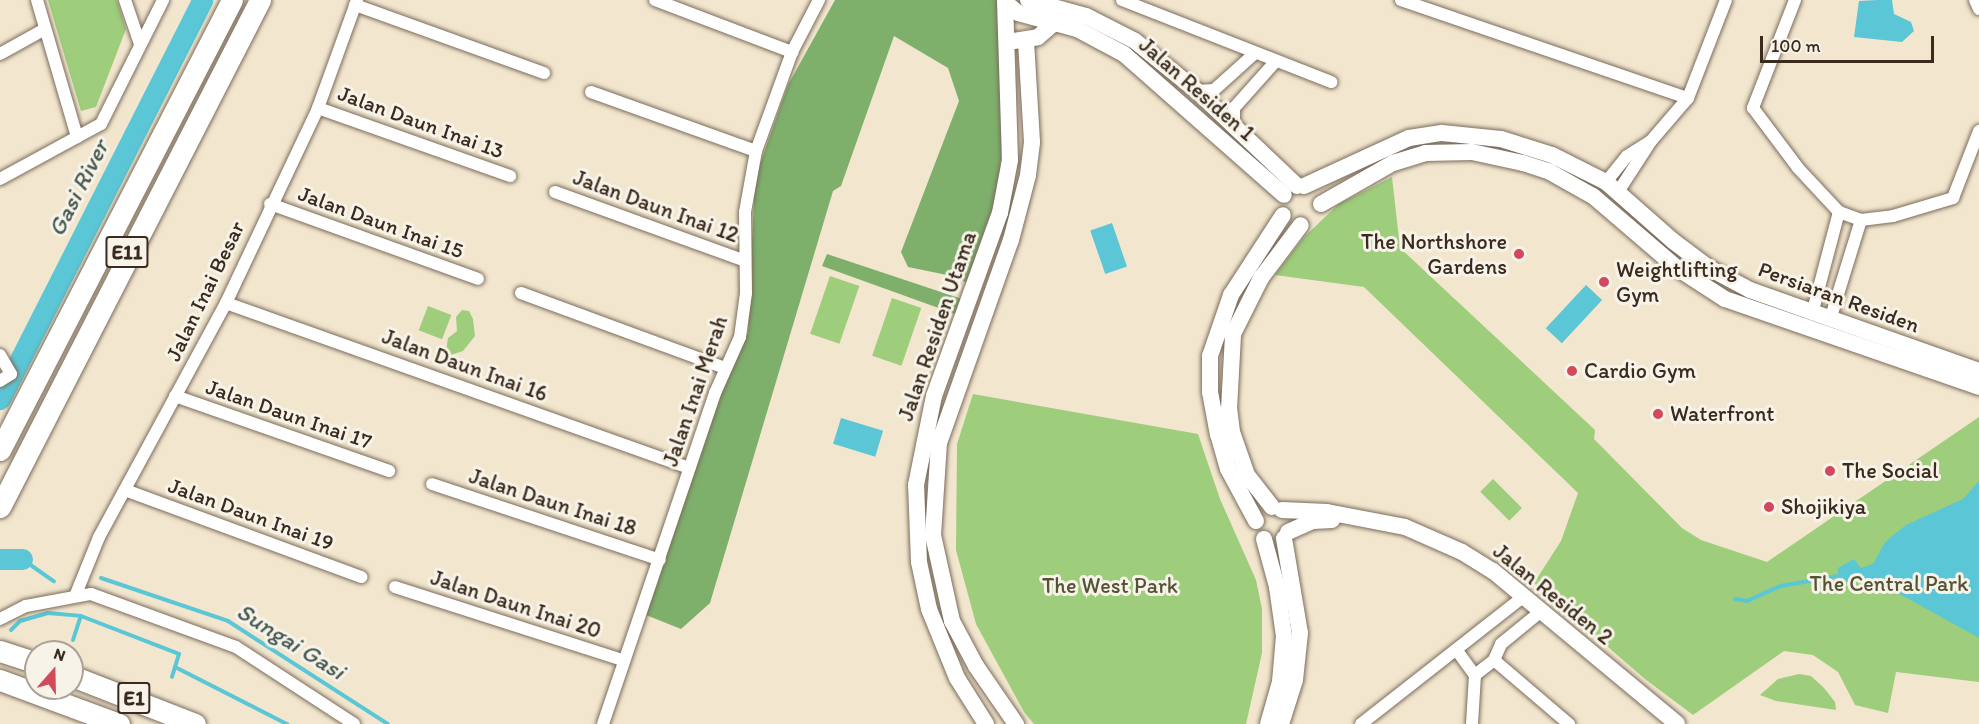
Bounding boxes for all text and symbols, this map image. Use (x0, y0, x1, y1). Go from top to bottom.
scale bar (1763, 24, 1937, 62)
street label: Jalan Residen 1 (1134, 32, 1260, 146)
text: 100 m (1771, 35, 1821, 57)
street label: Jalan Daun Inai 13 (334, 80, 508, 164)
water label: Gasi River (42, 135, 114, 241)
street label: Jalan Daun Inai 12 (569, 164, 743, 248)
street label: Jalan Daun Inai 15 (294, 180, 468, 264)
street label: Jalan Inai Besar (160, 217, 250, 365)
street label: Jalan Residen Utama (892, 228, 982, 424)
place label: The Northshore Gardens (1361, 228, 1507, 280)
road number: E11 (104, 234, 150, 270)
marker: The Northshore Gardens (1512, 247, 1526, 261)
place label: Weightlifting Gym (1616, 256, 1738, 308)
street label: Persiaran Residen (1755, 256, 1923, 338)
marker: Weightlifting Gym (1597, 275, 1611, 289)
street label: Jalan Inai Merah (657, 313, 733, 469)
street label: Jalan Daun Inai 16 (378, 323, 552, 407)
place label: Cardio Gym (1584, 358, 1695, 384)
marker: Cardio Gym (1565, 364, 1579, 378)
street label: Jalan Daun Inai 17 (202, 373, 376, 455)
place label: Waterfront (1670, 401, 1775, 427)
marker: Waterfront (1651, 407, 1665, 421)
place label: The Social (1842, 458, 1939, 484)
street label: Jalan Daun Inai 18 (465, 462, 641, 542)
marker: The Social (1823, 464, 1837, 478)
street label: Jalan Daun Inai 19 (164, 472, 338, 556)
place label: Shojikiya (1781, 494, 1866, 520)
marker: Shojikiya (1762, 500, 1776, 514)
street label: Jalan Residen 2 (1488, 538, 1618, 650)
street label: Jalan Daun Inai 20 (427, 564, 605, 644)
park label: The Central Park (1810, 571, 1968, 597)
park label: The West Park (1043, 573, 1177, 599)
water label: Sungai Gasi (232, 597, 350, 685)
north arrow (24, 640, 84, 700)
text: N (51, 644, 68, 665)
road number: E1 (116, 680, 152, 716)

